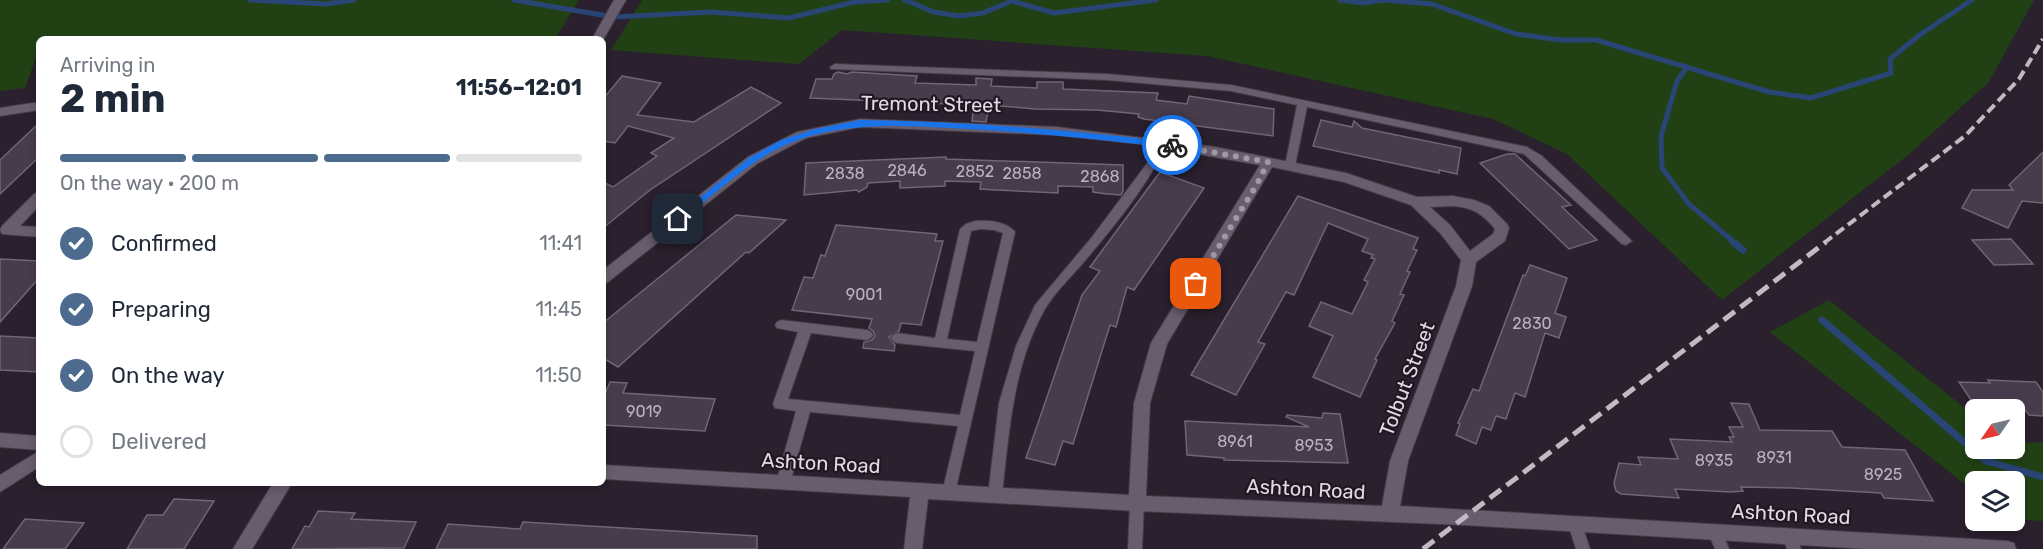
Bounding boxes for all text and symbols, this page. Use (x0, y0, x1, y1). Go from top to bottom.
text: Arriving in (60, 53, 155, 77)
text: 11:56–12:01 (456, 74, 582, 101)
text: 2 min (60, 76, 166, 122)
street label: Tremont Street (861, 91, 1002, 117)
courier (1142, 115, 1202, 175)
icon: bike (1156, 129, 1189, 162)
house number: 2846 (887, 161, 927, 180)
house number: 2852 (956, 162, 994, 181)
house number: 2838 (825, 164, 865, 183)
house number: 2858 (1002, 164, 1042, 183)
house number: 2868 (1080, 167, 1120, 186)
text: On the way · 200 m (60, 171, 239, 195)
pin (652, 193, 703, 244)
icon: home (661, 202, 694, 235)
icon: check (60, 227, 93, 260)
text: Confirmed (111, 230, 217, 257)
text: 11:41 (539, 231, 582, 255)
pin (1170, 258, 1221, 309)
icon: bag (1179, 267, 1212, 300)
house number: 9001 (846, 285, 882, 304)
icon: check (60, 293, 93, 326)
text: Preparing (111, 296, 211, 323)
text: 11:45 (535, 297, 582, 321)
house number: 2830 (1512, 314, 1552, 333)
street label: Tolbut Street (1374, 318, 1440, 440)
icon: check (60, 359, 93, 392)
text: On the way (111, 362, 225, 389)
text: 11:50 (535, 363, 582, 387)
north arrow (1965, 399, 2025, 459)
map controls (1965, 399, 2025, 531)
house number: 9019 (626, 402, 662, 421)
text: Delivered (111, 428, 207, 455)
house number: 8961 (1217, 432, 1253, 451)
house number: 8953 (1295, 436, 1333, 455)
street label: Ashton Road (761, 448, 881, 478)
house number: 8931 (1756, 448, 1792, 467)
house number: 8935 (1695, 451, 1733, 470)
house number: 8925 (1864, 465, 1902, 484)
button: layers (1965, 471, 2025, 531)
street label: Ashton Road (1246, 474, 1366, 504)
street label: Ashton Road (1731, 499, 1851, 529)

